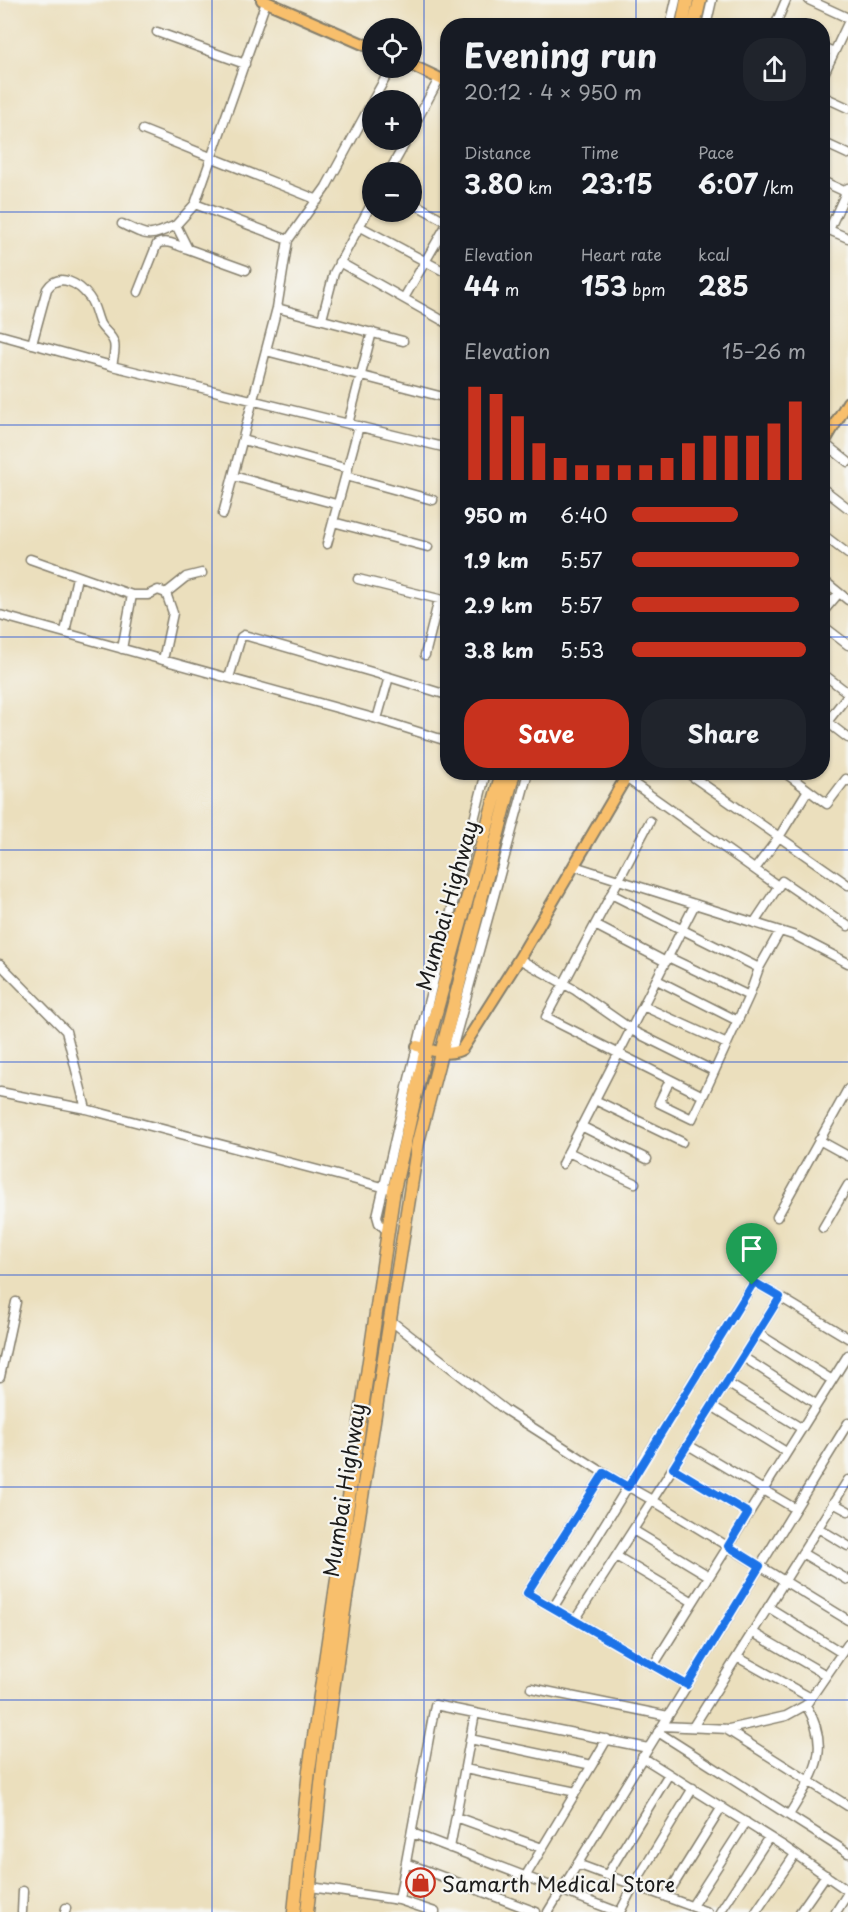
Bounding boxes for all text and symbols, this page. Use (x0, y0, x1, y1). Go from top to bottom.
map controls (362, 18, 422, 222)
button: locate (362, 18, 422, 78)
text: Evening run (464, 29, 657, 79)
button: share (743, 38, 806, 101)
text: 20:12 · 4 × 950 m (464, 77, 642, 107)
button: + (362, 90, 422, 150)
text: Distance (464, 140, 531, 164)
text: Time (581, 140, 619, 164)
text: Pace (698, 140, 734, 164)
button: − (362, 162, 422, 222)
text: 3.80 (464, 164, 523, 203)
text: 23:15 (581, 164, 653, 203)
text: 6:07 (698, 164, 758, 203)
text: km (523, 175, 552, 199)
text: /km (758, 175, 794, 199)
text: Elevation (464, 242, 533, 266)
text: Heart rate (581, 242, 662, 266)
text: kcal (698, 242, 730, 266)
text: 44 (464, 266, 500, 305)
text: 153 (581, 266, 627, 305)
text: 285 (698, 266, 749, 305)
text: m (500, 277, 519, 301)
text: bpm (627, 277, 666, 301)
text: Elevation (464, 336, 550, 366)
text: 15–26 m (722, 336, 806, 366)
text: 950 m (464, 500, 527, 530)
text: 6:40 (560, 500, 608, 530)
text: 1.9 km (464, 545, 529, 575)
text: 5:57 (560, 545, 603, 575)
text: 2.9 km (464, 590, 533, 620)
text: 5:57 (560, 590, 603, 620)
text: 3.8 km (464, 635, 534, 665)
text: 5:53 (560, 635, 604, 665)
button: Save (464, 699, 629, 768)
button: Share (641, 699, 806, 768)
street label: Mumbai Highway (406, 816, 486, 994)
pin (726, 1223, 777, 1285)
icon: arrive (735, 1232, 768, 1265)
street label: Mumbai Highway (313, 1401, 373, 1579)
shop icon: Samarth Medical Store (405, 1867, 437, 1899)
place label: Samarth Medical Store (442, 1867, 675, 1899)

